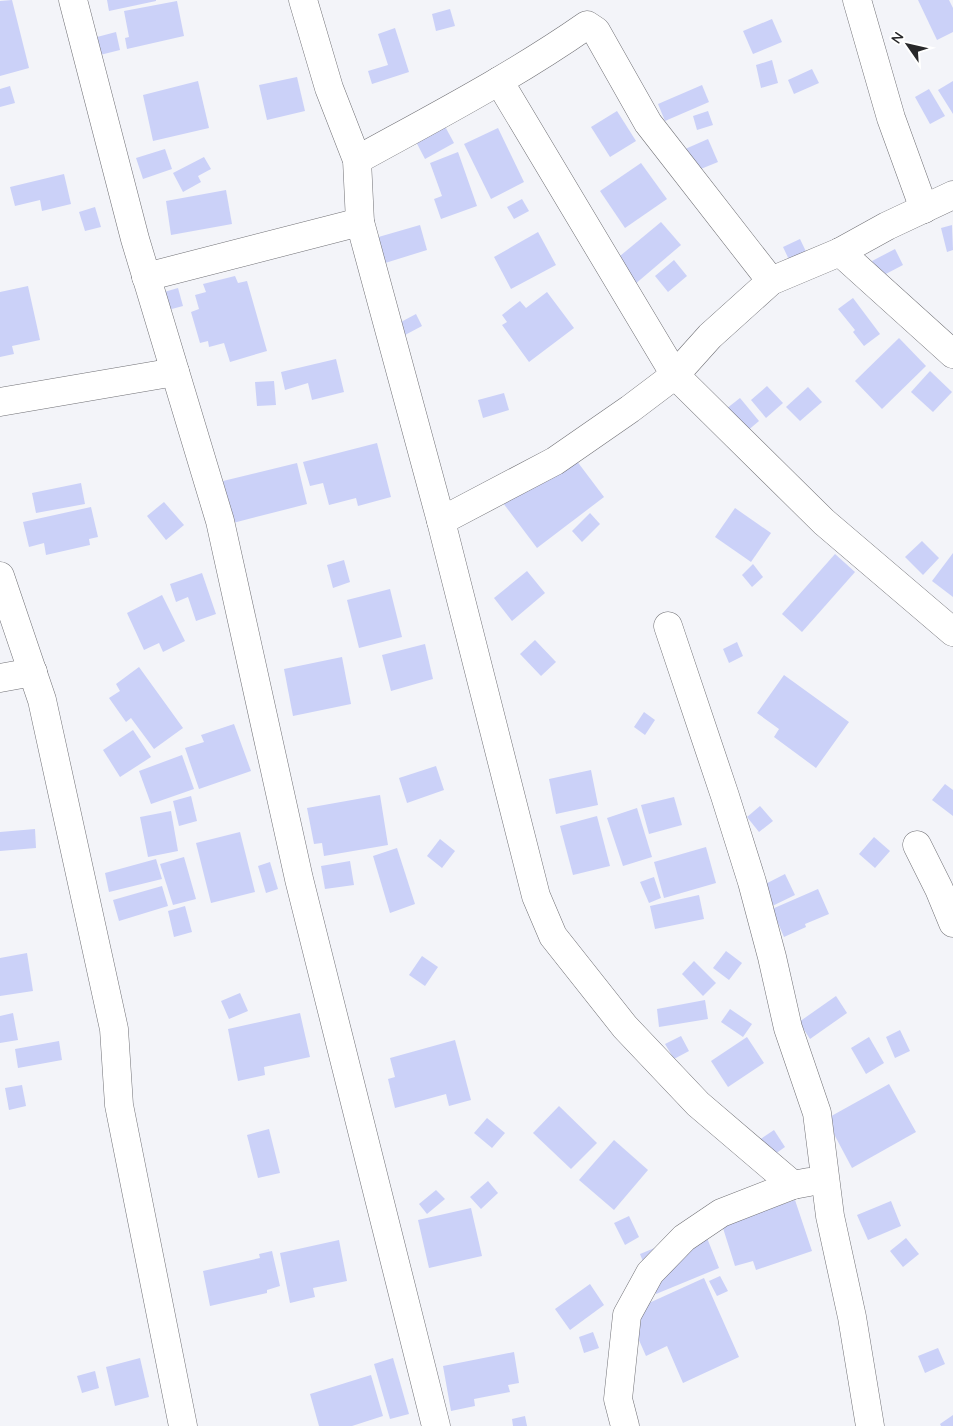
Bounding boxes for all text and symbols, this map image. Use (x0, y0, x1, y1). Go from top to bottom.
north arrow (883, 20, 933, 70)
text: N (887, 28, 908, 47)

